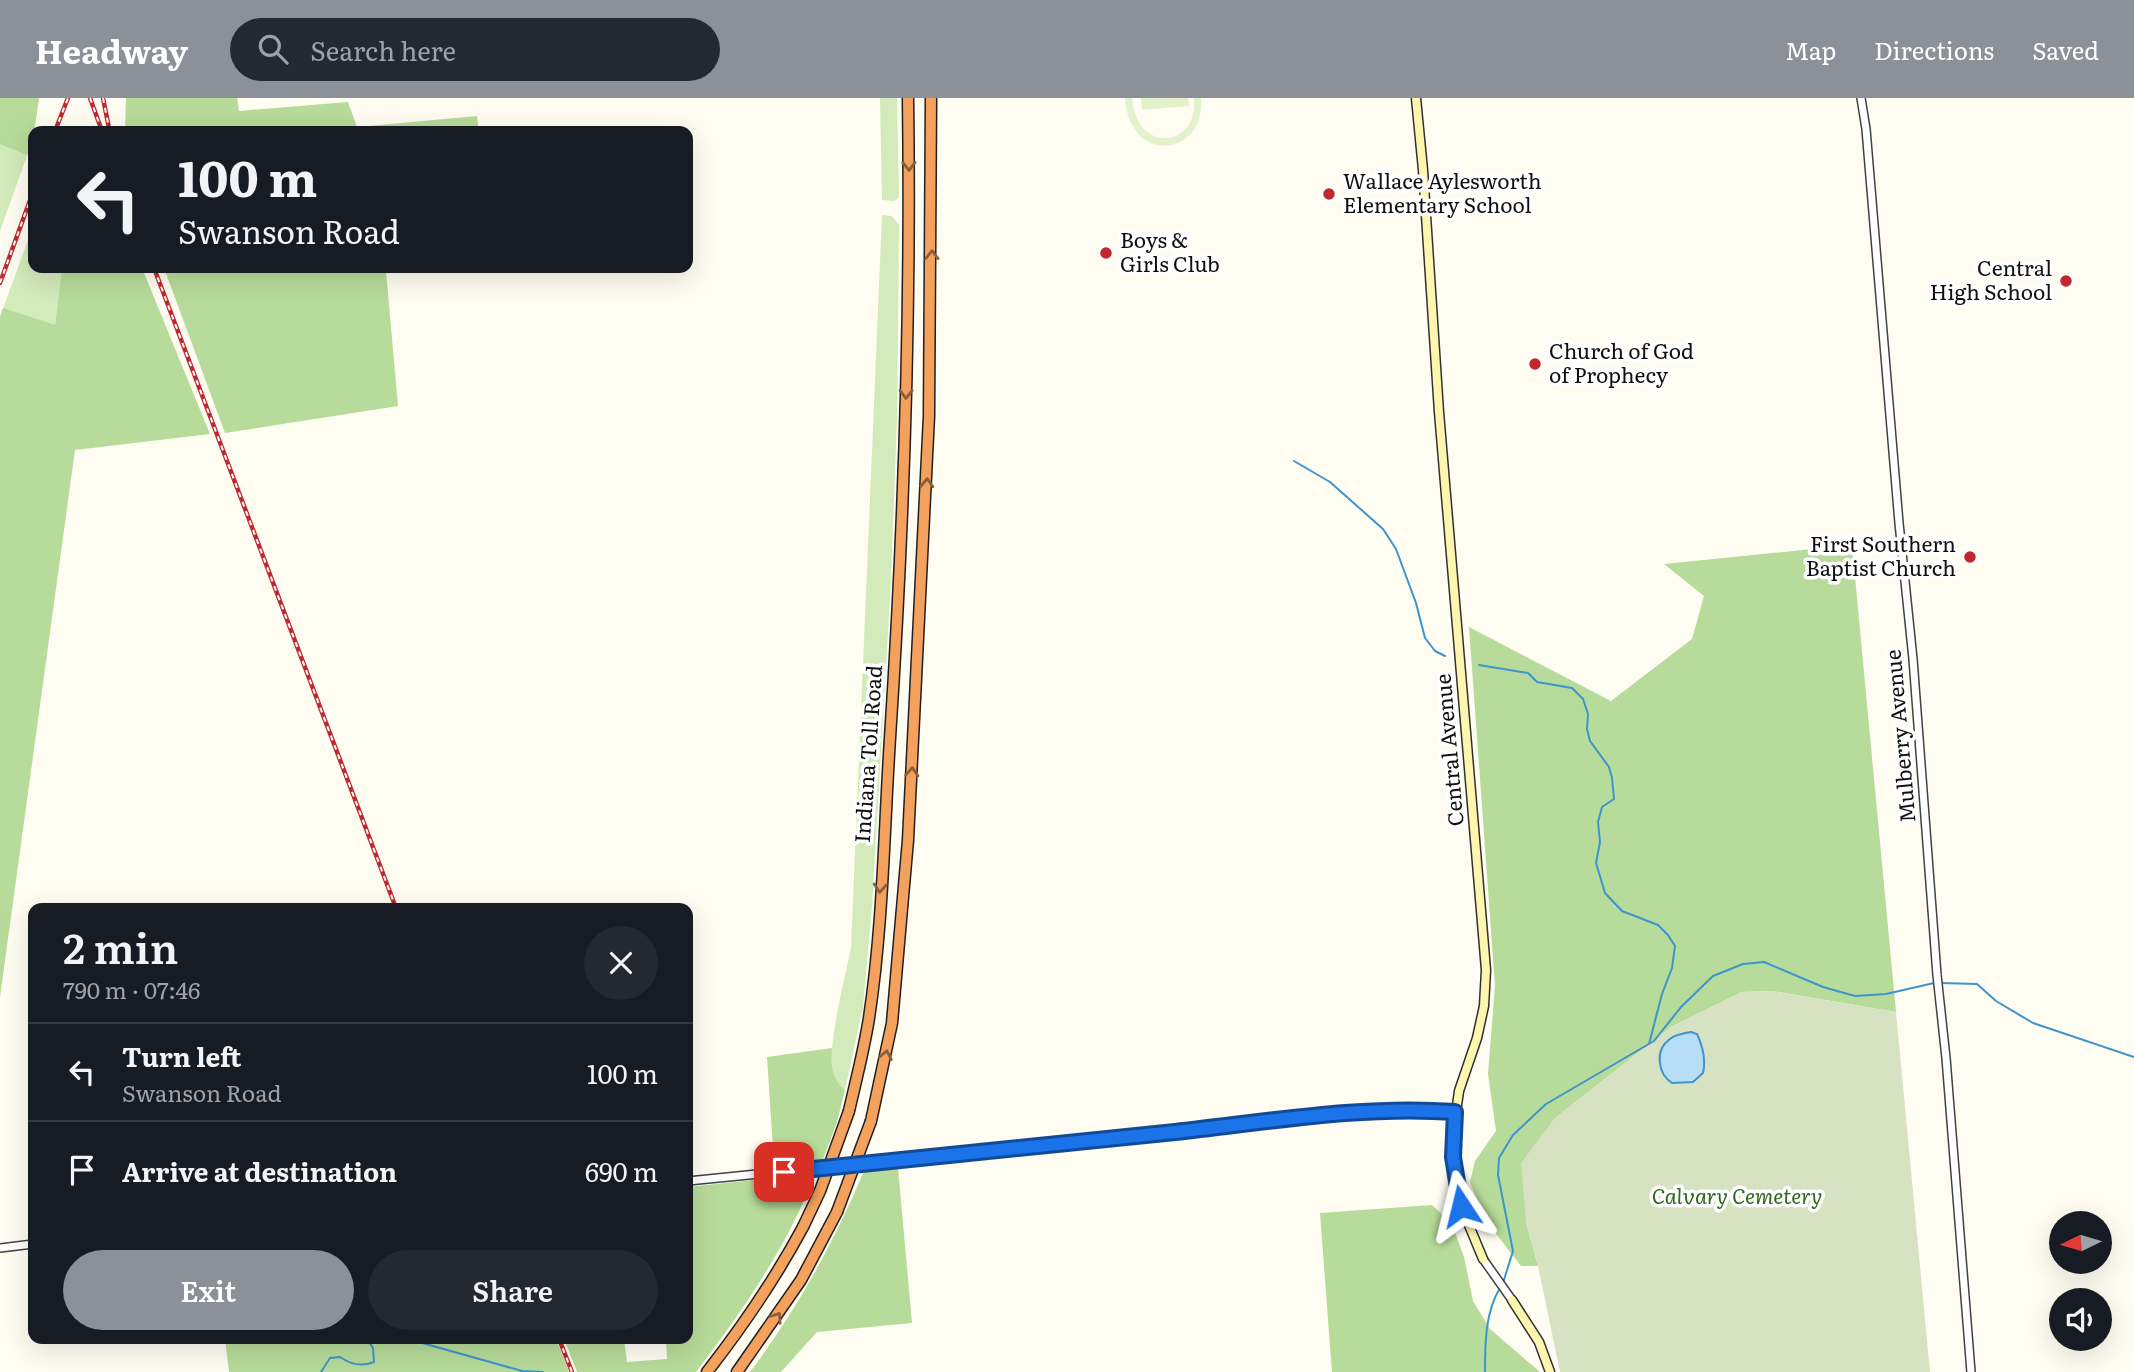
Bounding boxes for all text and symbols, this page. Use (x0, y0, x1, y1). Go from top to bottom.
search box (230, 18, 720, 81)
text: Headway (35, 25, 188, 74)
icon: search (254, 30, 292, 68)
text: Search here (310, 30, 456, 69)
text: Map (1785, 32, 1836, 67)
text: Directions (1874, 32, 1994, 67)
text: Saved (2032, 32, 2099, 67)
text: 100 m (178, 139, 317, 212)
icon: left (63, 154, 154, 245)
one-way arrow (901, 161, 916, 172)
place label: Wallace Aylesworth Elementary School (1343, 164, 1542, 219)
marker: Wallace Aylesworth Elementary School (1321, 186, 1337, 202)
text: Swanson Road (178, 206, 400, 254)
place label: Boys & Girls Club (1120, 223, 1220, 278)
marker: Boys & Girls Club (1098, 245, 1114, 261)
one-way arrow (924, 250, 939, 261)
place label: Central High School (1930, 251, 2052, 306)
marker: Central High School (2058, 273, 2074, 289)
place label: Church of God of Prophecy (1549, 334, 1694, 389)
marker: Church of God of Prophecy (1527, 356, 1543, 372)
one-way arrow (898, 389, 914, 399)
one-way arrow (919, 477, 934, 488)
place label: First Southern Baptist Church (1806, 527, 1956, 582)
marker: First Southern Baptist Church (1962, 549, 1978, 565)
street label: Mulberry Avenue (1875, 648, 1922, 824)
street label: Indiana Toll Road (845, 664, 888, 844)
street label: Central Avenue (1425, 673, 1470, 828)
one-way arrow (904, 766, 919, 777)
one-way arrow (873, 883, 888, 894)
text: 2 min (63, 915, 178, 977)
button: close (584, 926, 658, 1000)
text: 790 m · 07:46 (63, 972, 200, 1006)
text: Turn left (122, 1036, 241, 1075)
one-way arrow (878, 1049, 893, 1061)
icon: left (63, 1053, 101, 1091)
text: 100 m (587, 1053, 658, 1092)
text: Swanson Road (122, 1075, 282, 1109)
pin (754, 1142, 814, 1202)
icon: arrive (63, 1151, 101, 1189)
text: Arrive at destination (122, 1151, 397, 1190)
text: 690 m (585, 1151, 658, 1190)
icon: arrive (765, 1153, 803, 1191)
position arrow (1424, 1169, 1498, 1243)
park label: Calvary Cemetery (1652, 1179, 1822, 1210)
north arrow (2049, 1211, 2112, 1274)
map controls (2049, 1211, 2112, 1351)
button: Exit (63, 1250, 354, 1330)
button: Share (368, 1250, 658, 1330)
button: sound (2049, 1288, 2112, 1351)
one-way arrow (769, 1312, 781, 1325)

